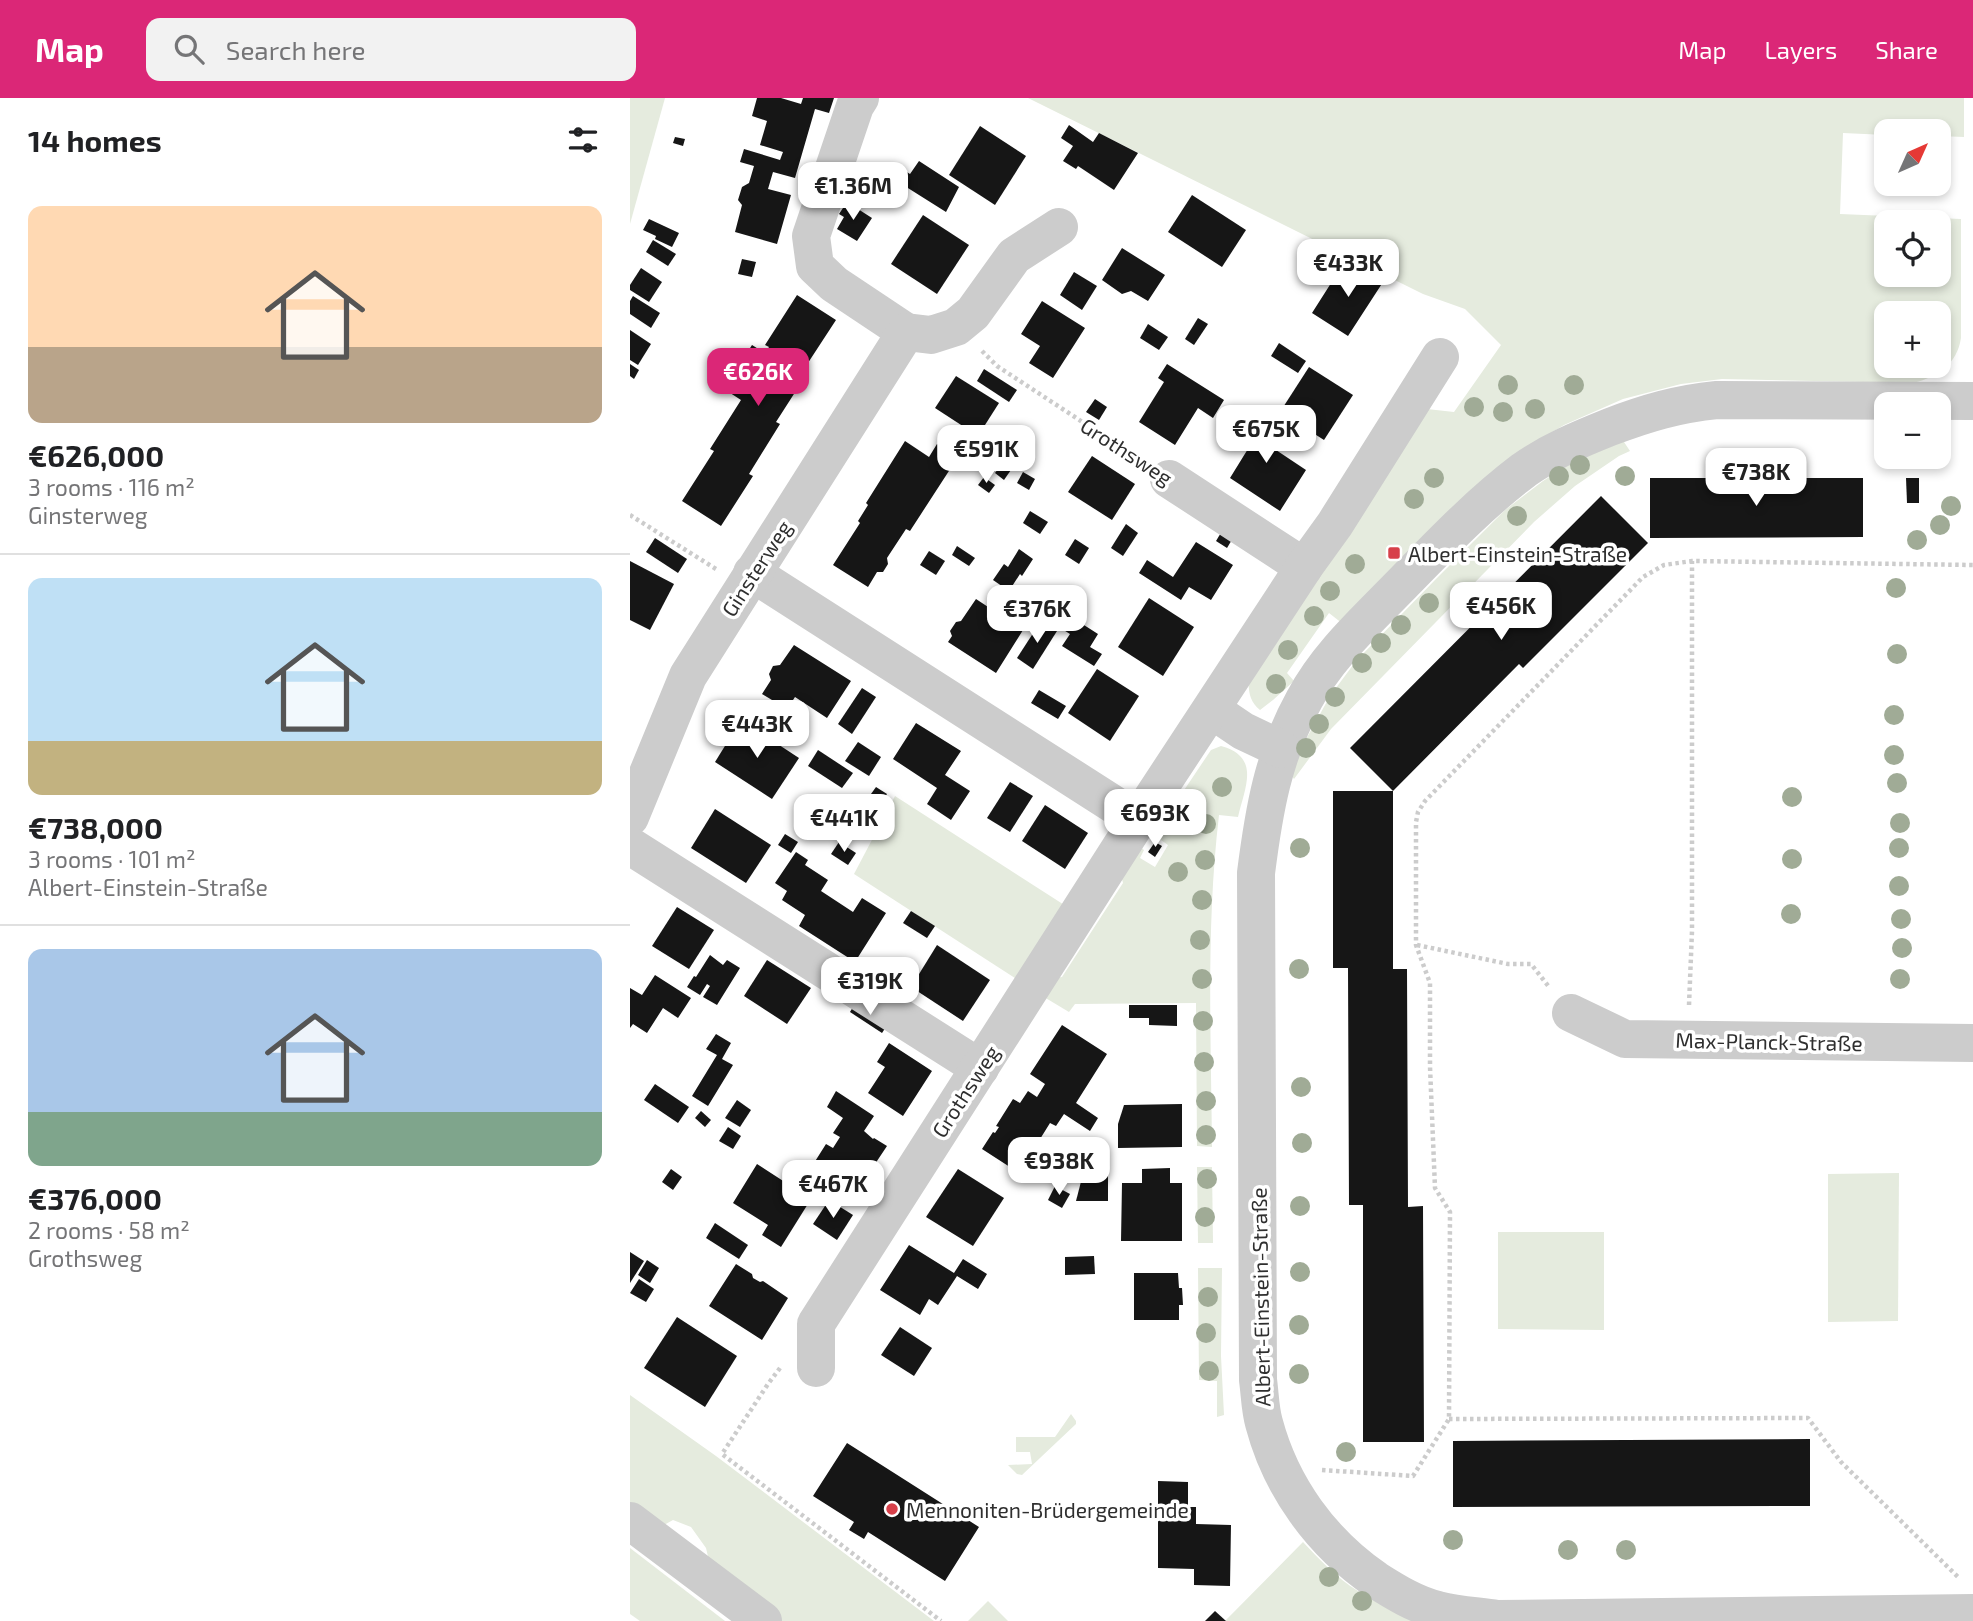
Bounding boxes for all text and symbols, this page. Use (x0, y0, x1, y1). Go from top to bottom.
search box (146, 18, 636, 81)
text: Map (35, 29, 104, 69)
icon: search (170, 30, 208, 68)
text: Search here (226, 34, 365, 65)
text: Map (1678, 35, 1726, 64)
text: Layers (1764, 35, 1837, 64)
text: Share (1875, 35, 1938, 64)
north arrow (1874, 119, 1951, 196)
map controls (1874, 119, 1951, 469)
icon: filters (564, 121, 602, 159)
text: 14 homes (28, 122, 162, 158)
pin: €1.36M (796, 162, 910, 222)
text: €1.36M (814, 171, 892, 199)
button: locate (1874, 210, 1951, 287)
pin: €433K (1299, 240, 1397, 299)
text: €433K (1313, 248, 1383, 276)
icon: home (252, 252, 378, 378)
button: + (1874, 301, 1951, 378)
pin: €626K (709, 348, 807, 408)
text: €626K (723, 357, 793, 385)
button: − (1874, 392, 1951, 469)
pin: €675K (1217, 406, 1315, 465)
street label: Grothsweg (1076, 412, 1178, 490)
text: €675K (1232, 414, 1300, 442)
pin: €591K (937, 426, 1035, 485)
text: €591K (953, 434, 1019, 462)
text: €626,000 (28, 437, 164, 473)
pin: €738K (1707, 448, 1805, 508)
text: €738K (1722, 457, 1790, 485)
text: 3 rooms · 116 m² (28, 473, 195, 501)
text: Ginsterweg (28, 501, 148, 529)
street label: Ginsterweg (716, 515, 796, 621)
place label: Albert-Einstein-Straße (1408, 541, 1627, 566)
marker: Albert-Einstein-Straße (1386, 545, 1402, 561)
pin: €456K (1452, 582, 1550, 642)
pin: €376K (988, 586, 1086, 645)
text: €456K (1466, 591, 1536, 619)
text: €376K (1003, 594, 1071, 622)
icon: home (252, 624, 378, 750)
pin: €443K (708, 700, 806, 760)
text: €443K (721, 709, 793, 737)
pin: €693K (1106, 790, 1204, 849)
pin: €441K (795, 794, 893, 854)
text: €693K (1120, 798, 1190, 826)
text: €441K (810, 803, 878, 831)
text: €738,000 (28, 809, 163, 845)
text: 3 rooms · 101 m² (28, 845, 195, 873)
text: Albert-Einstein-Straße (28, 873, 268, 901)
pin: €319K (821, 958, 919, 1017)
text: €319K (837, 966, 903, 994)
icon: home (252, 995, 378, 1121)
street label: Max-Planck-Straße (1675, 1027, 1863, 1055)
street label: Grothsweg (926, 1040, 1004, 1142)
pin: €938K (1010, 1138, 1108, 1197)
text: €938K (1024, 1146, 1094, 1174)
pin: €467K (784, 1160, 882, 1220)
text: €467K (798, 1169, 868, 1197)
text: €376,000 (28, 1180, 162, 1216)
street label: Albert-Einstein-Straße (1246, 1187, 1274, 1407)
text: 2 rooms · 58 m² (28, 1216, 190, 1244)
text: Grothsweg (28, 1244, 142, 1272)
place label: Mennoniten-Brüdergemeinde (906, 1497, 1189, 1522)
marker: Mennoniten-Brüdergemeinde (884, 1501, 900, 1517)

